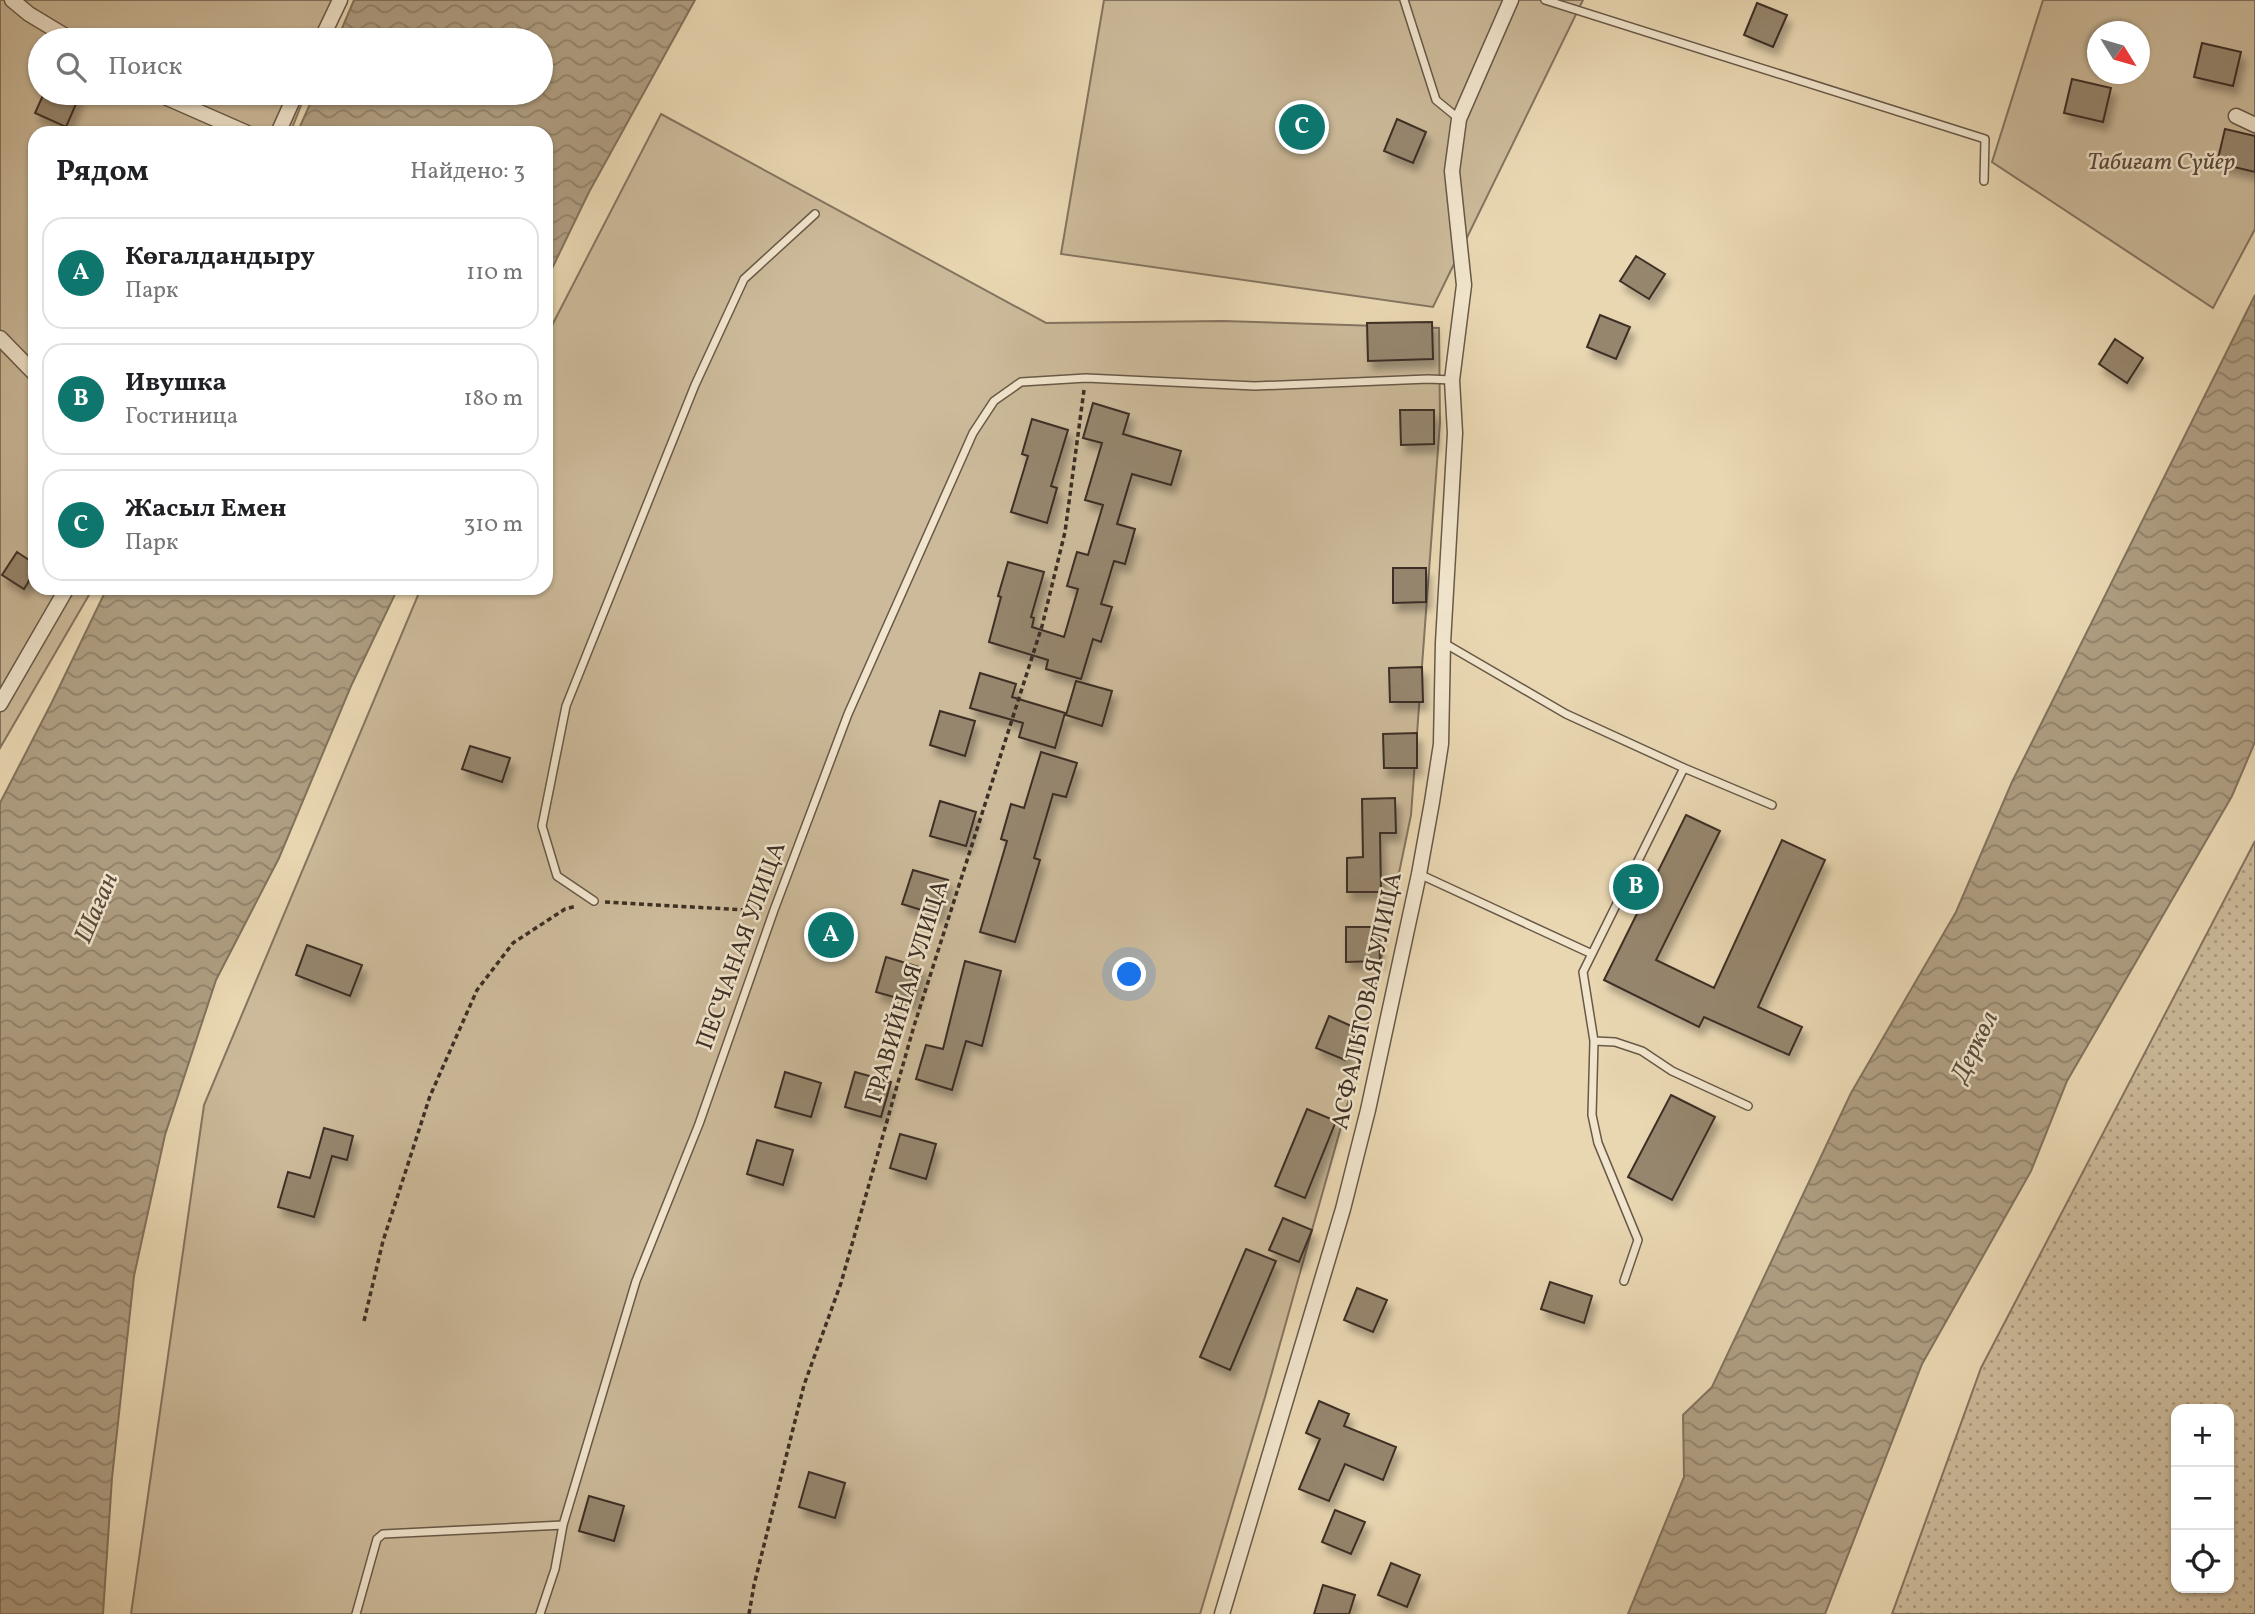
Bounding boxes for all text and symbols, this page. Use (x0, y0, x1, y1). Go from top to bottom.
north arrow (2087, 21, 2150, 84)
search box (28, 28, 553, 105)
icon: search (52, 48, 90, 86)
text: Поиск (108, 49, 182, 85)
pin: C (1279, 101, 1325, 153)
park label: Табиғат Сүйер (2087, 146, 2235, 180)
text: Рядом (56, 151, 149, 193)
text: Найдено: 3 (410, 156, 525, 188)
text: Көгалдандыру (125, 239, 315, 275)
text: A (73, 257, 89, 289)
text: 110 m (466, 257, 523, 289)
text: Парк (125, 275, 178, 307)
text: Ивушка (125, 365, 227, 401)
text: B (73, 383, 89, 415)
text: 180 m (464, 383, 523, 415)
text: Гостиница (125, 401, 238, 433)
text: Жасыл Емен (125, 491, 286, 527)
text: C (74, 509, 88, 541)
text: 310 m (463, 509, 523, 541)
text: Парк (125, 527, 178, 559)
street label: ПЕСЧАНАЯ УЛИЦА (689, 837, 795, 1055)
pin: B (1613, 861, 1659, 913)
water label: Шаған (66, 867, 128, 949)
street label: АСФАЛЬТОВАЯ УЛИЦА (1324, 869, 1412, 1133)
street label: ГРАВИЙНАЯ УЛИЦА (858, 876, 958, 1108)
pin: A (808, 909, 854, 961)
your location (1112, 957, 1146, 991)
water label: Деркөл (1941, 1005, 2008, 1091)
map controls (2171, 1404, 2234, 1593)
button: + (2171, 1404, 2234, 1467)
button: − (2171, 1467, 2234, 1530)
button: locate (2171, 1530, 2234, 1593)

